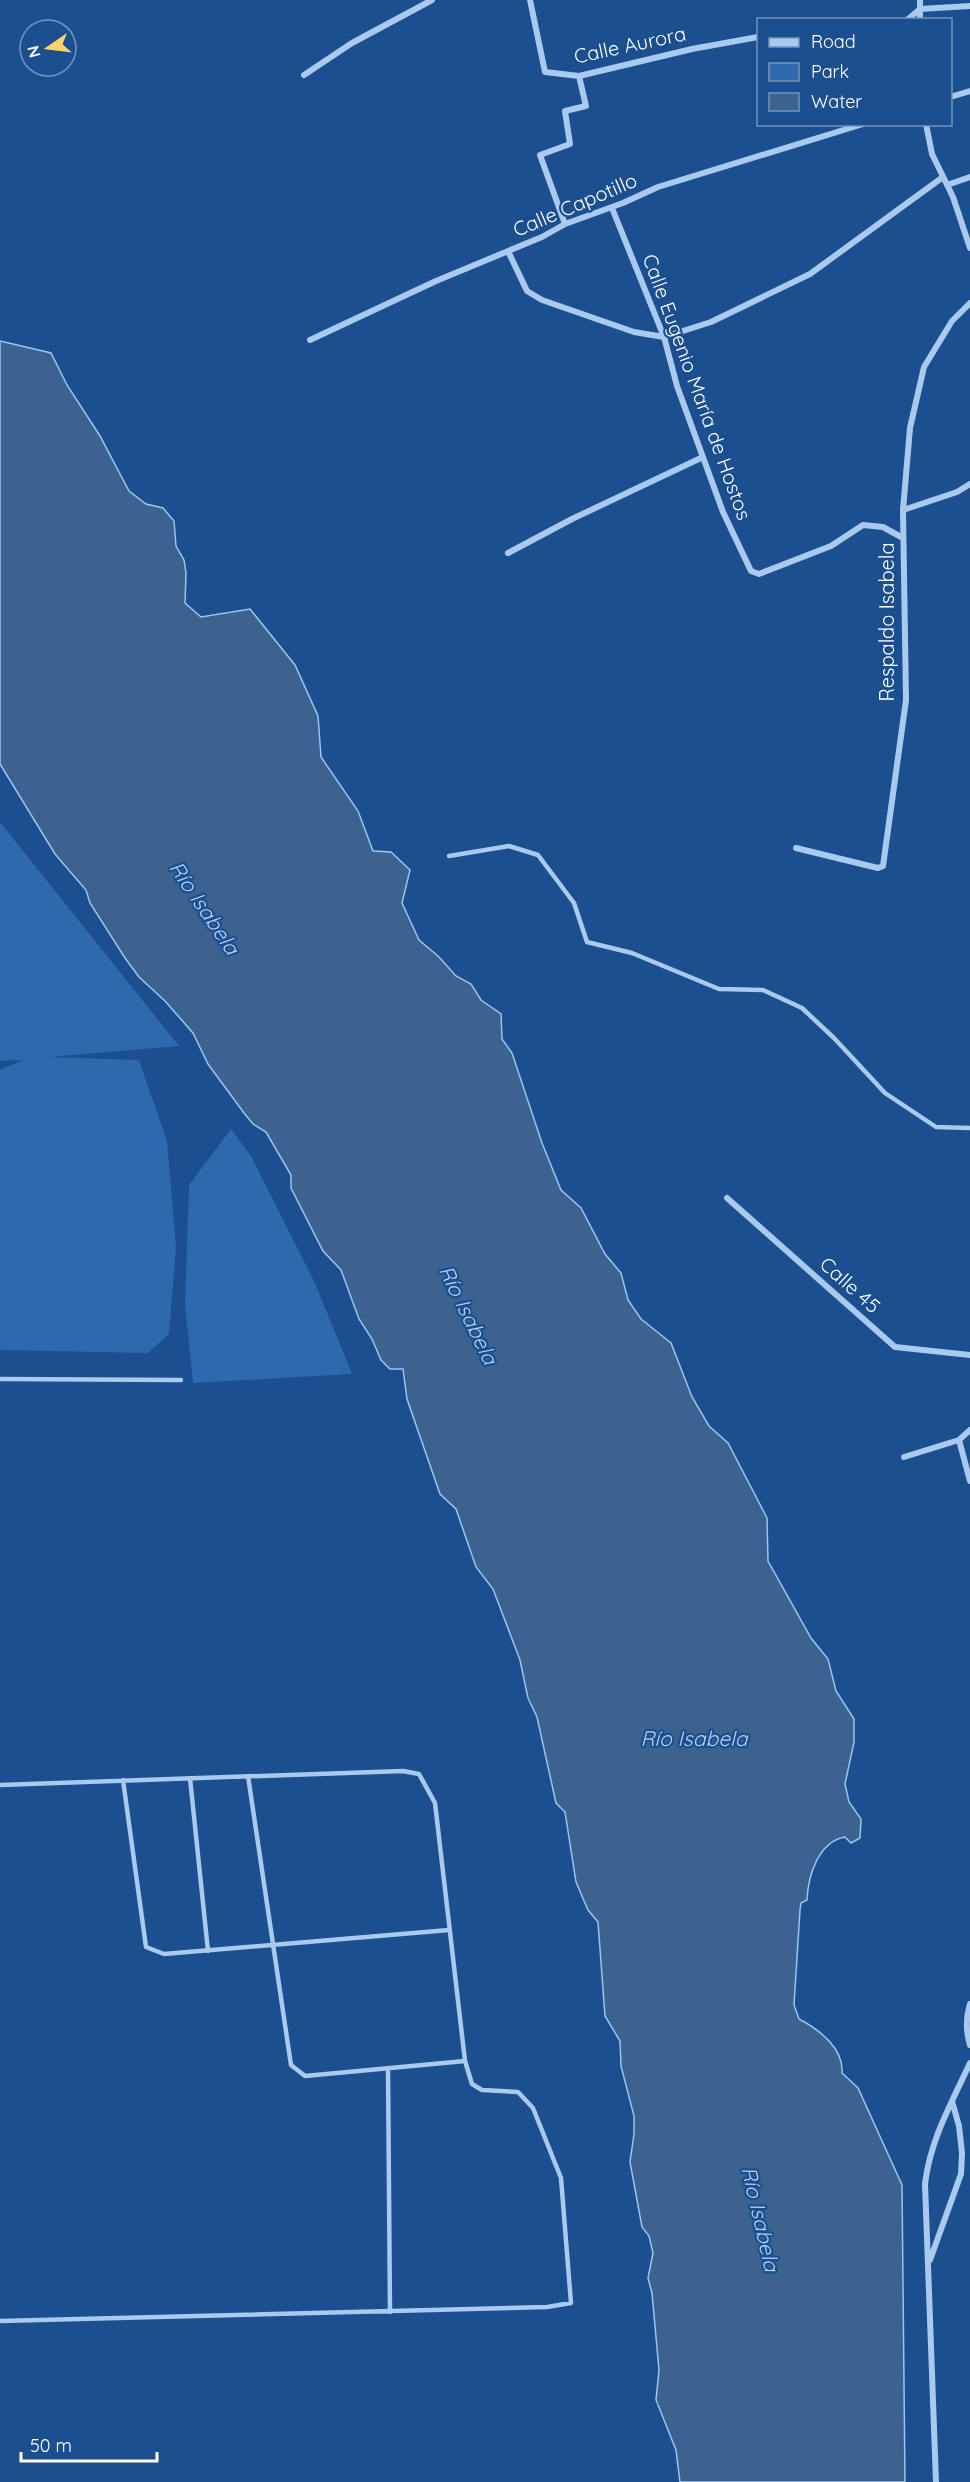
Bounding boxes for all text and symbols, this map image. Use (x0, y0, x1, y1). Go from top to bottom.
north arrow (18, 18, 78, 78)
legend (757, 18, 952, 126)
street label: Calle Aurora (572, 20, 688, 69)
text: Road (811, 30, 856, 53)
text: N (22, 44, 45, 60)
text: Park (811, 60, 849, 83)
text: Water (811, 90, 862, 113)
street label: Calle Capotillo (509, 167, 641, 242)
street label: Calle Eugenio María de Hostos (638, 250, 757, 523)
street label: Respaldo Isabela (874, 542, 899, 702)
water label: Río Isabela (164, 856, 246, 960)
street label: Calle 45 (815, 1251, 886, 1318)
water label: Río Isabela (434, 1261, 505, 1370)
water label: Río Isabela (640, 1725, 749, 1751)
water label: Río Isabela (736, 2164, 786, 2275)
scale bar (21, 2425, 158, 2463)
text: 50 m (30, 2434, 72, 2457)

